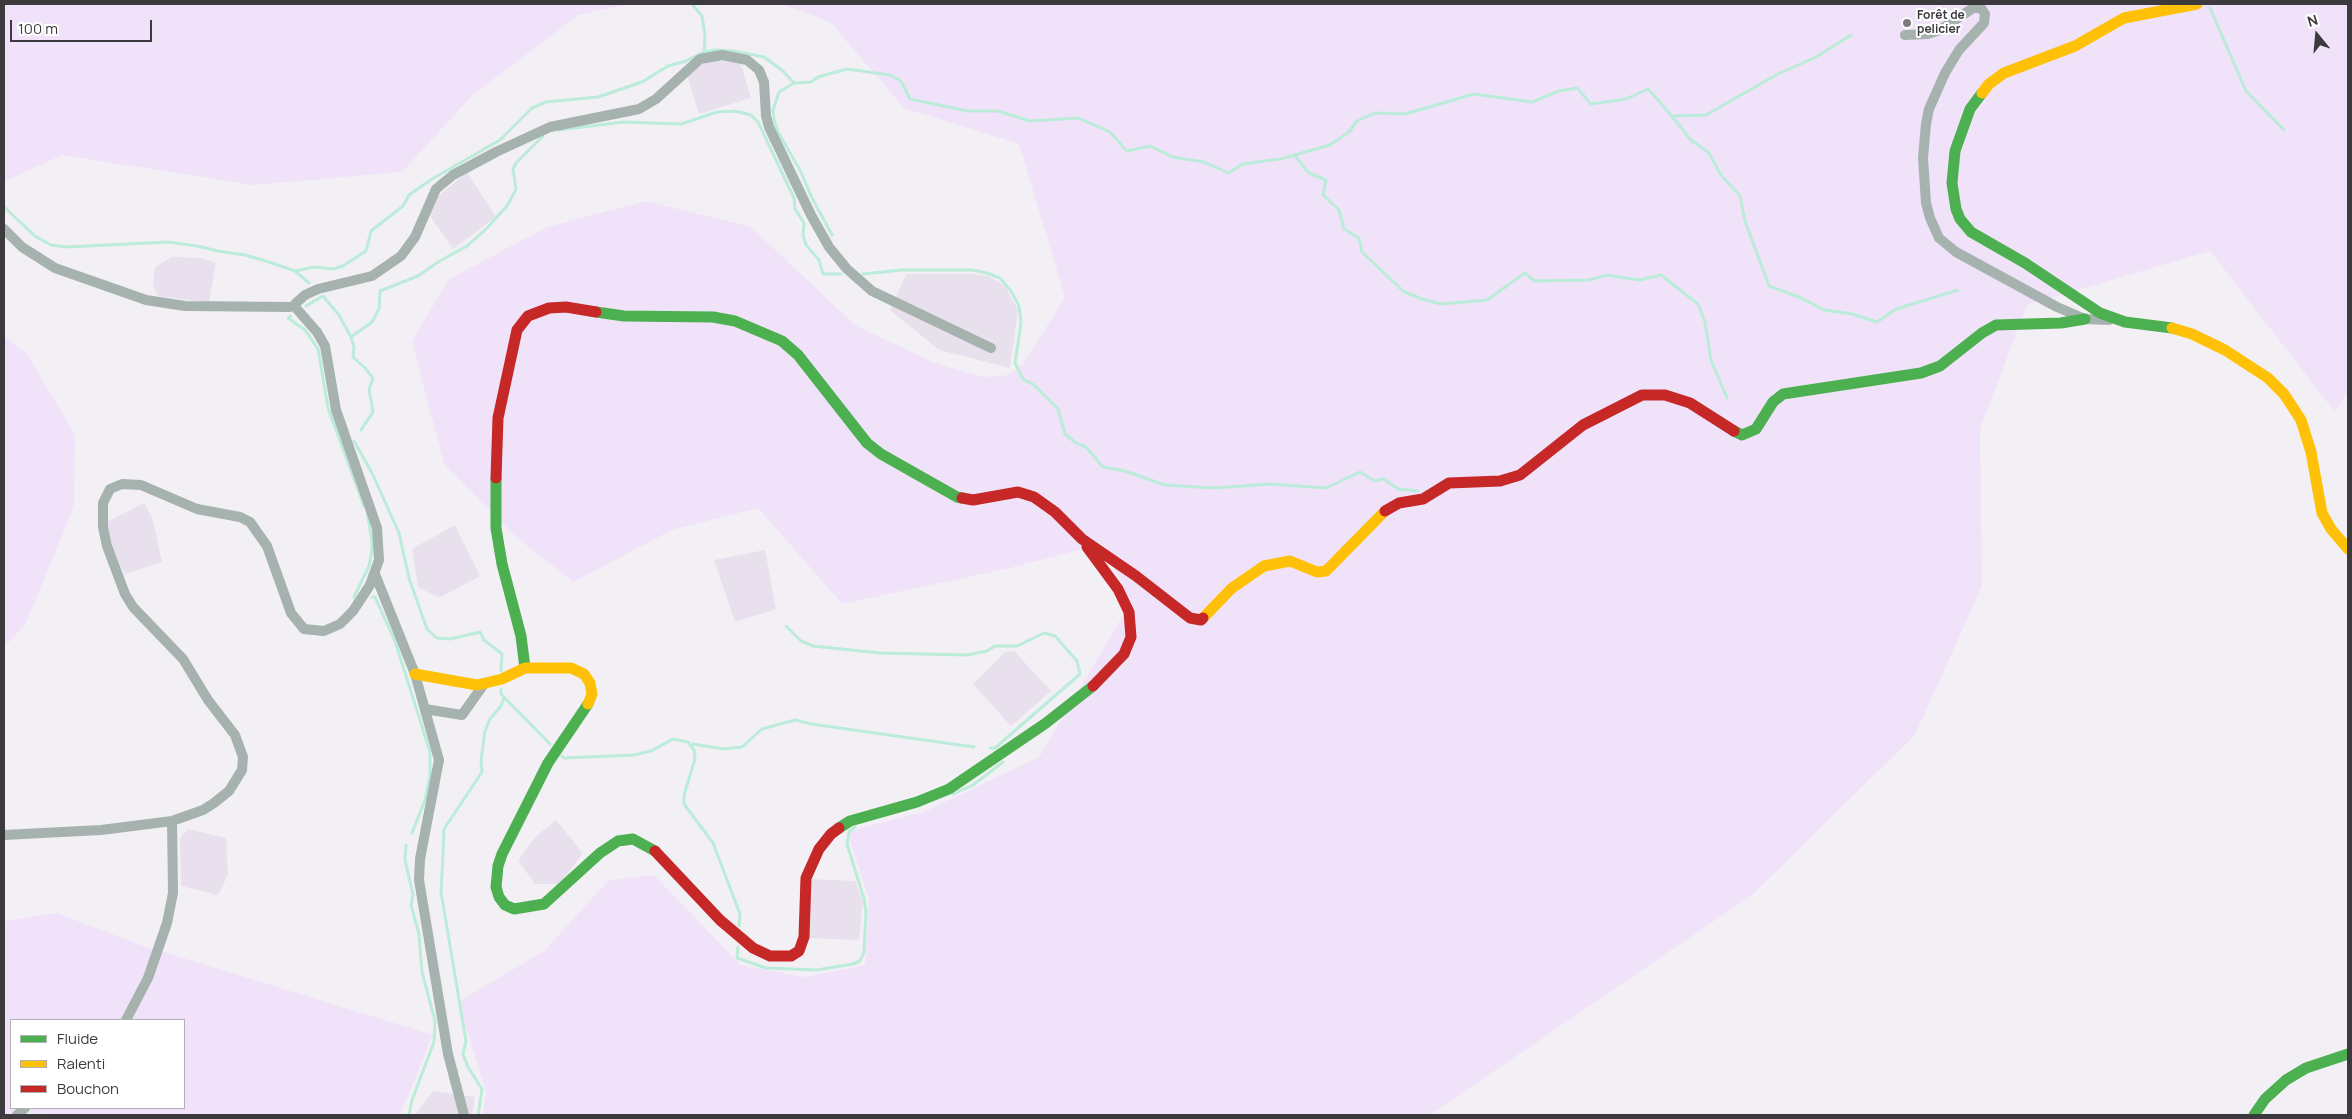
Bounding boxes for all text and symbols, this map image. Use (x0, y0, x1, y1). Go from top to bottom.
place label: Forêt de pelicier (1917, 9, 1965, 37)
scale bar (12, 10, 155, 42)
north arrow (2292, 10, 2342, 60)
text: N (2305, 10, 2320, 31)
marker: Forêt de pelicier (1901, 17, 1913, 29)
text: 100 m (18, 18, 58, 39)
legend (10, 1019, 185, 1109)
text: Fluide (57, 1028, 98, 1049)
text: Ralenti (57, 1053, 105, 1074)
text: Bouchon (57, 1078, 119, 1099)

